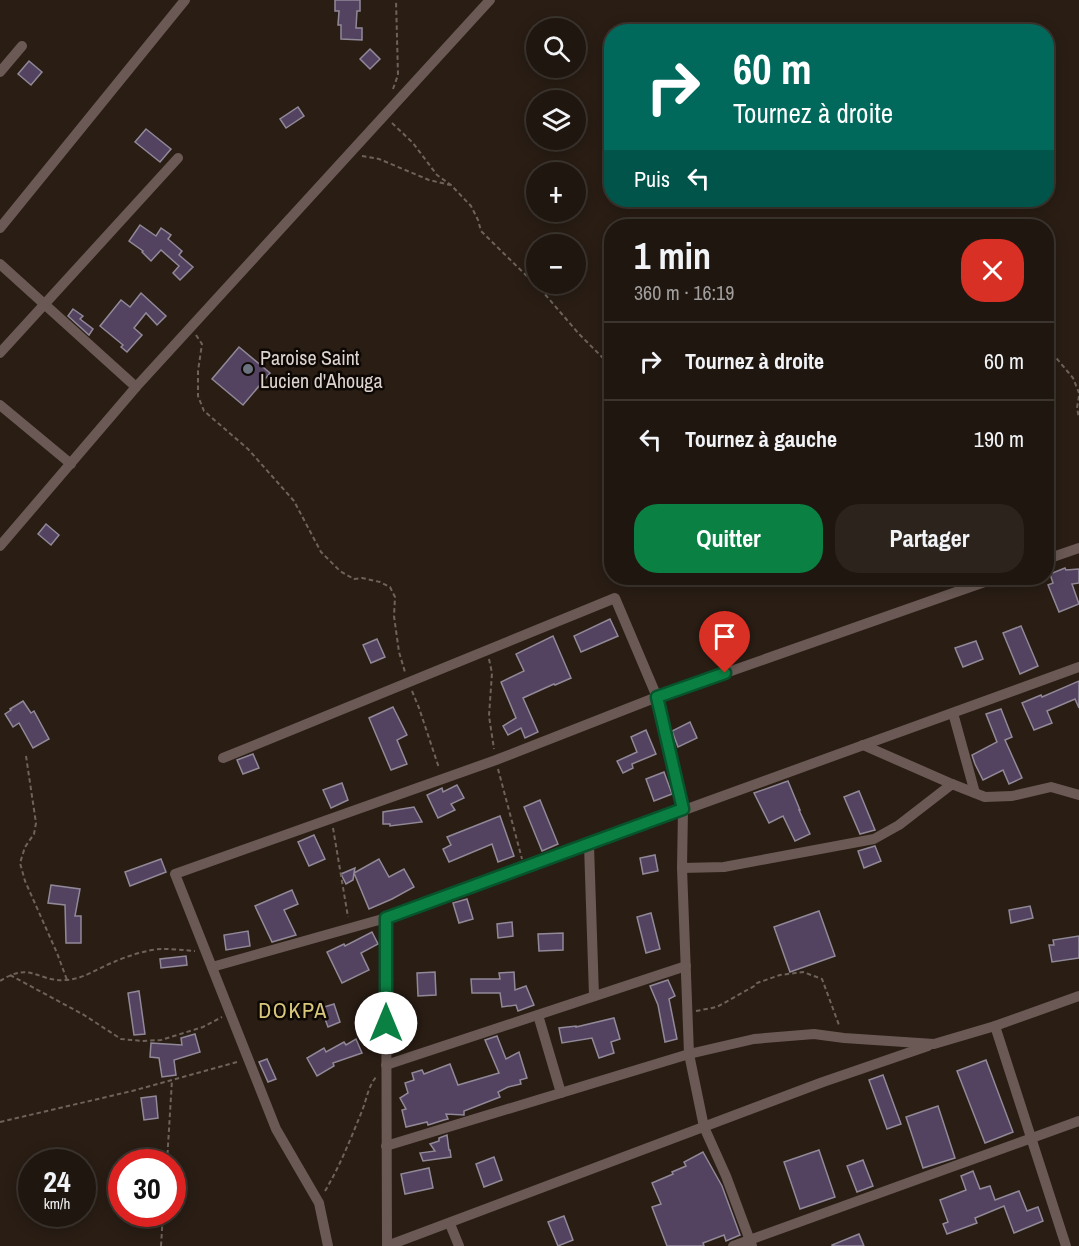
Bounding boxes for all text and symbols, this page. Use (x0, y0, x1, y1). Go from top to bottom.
map controls (526, 18, 586, 294)
button: search (526, 18, 586, 78)
text: 60 m (733, 41, 812, 97)
icon: right (634, 48, 712, 126)
button: layers (526, 90, 586, 150)
text: Tournez à droite (733, 95, 893, 131)
button: + (526, 162, 586, 222)
icon: left (682, 162, 715, 195)
text: Puis (634, 164, 670, 194)
text: 1 min (634, 232, 711, 280)
button: − (526, 234, 586, 294)
button: close (961, 239, 1024, 302)
text: 360 m · 16:19 (634, 279, 734, 306)
place label: Paroise Saint Lucien d'Ahouga (260, 344, 383, 394)
icon: right (634, 345, 667, 378)
text: Tournez à droite (685, 346, 824, 376)
text: 60 m (984, 346, 1024, 376)
marker: Paroise Saint Lucien d'Ahouga (241, 362, 255, 376)
icon: left (634, 423, 667, 456)
text: Tournez à gauche (685, 424, 837, 454)
text: 190 m (974, 424, 1024, 454)
button: Quitter (634, 504, 823, 573)
button: Partager (835, 504, 1024, 573)
pin (699, 611, 750, 673)
icon: arrive (708, 620, 741, 653)
position arrow (354, 991, 418, 1055)
district label: DOKPA (258, 995, 328, 1025)
speed limit sign: 30 (108, 1149, 186, 1227)
text: 24 (43, 1161, 71, 1201)
text: km/h (44, 1193, 70, 1214)

